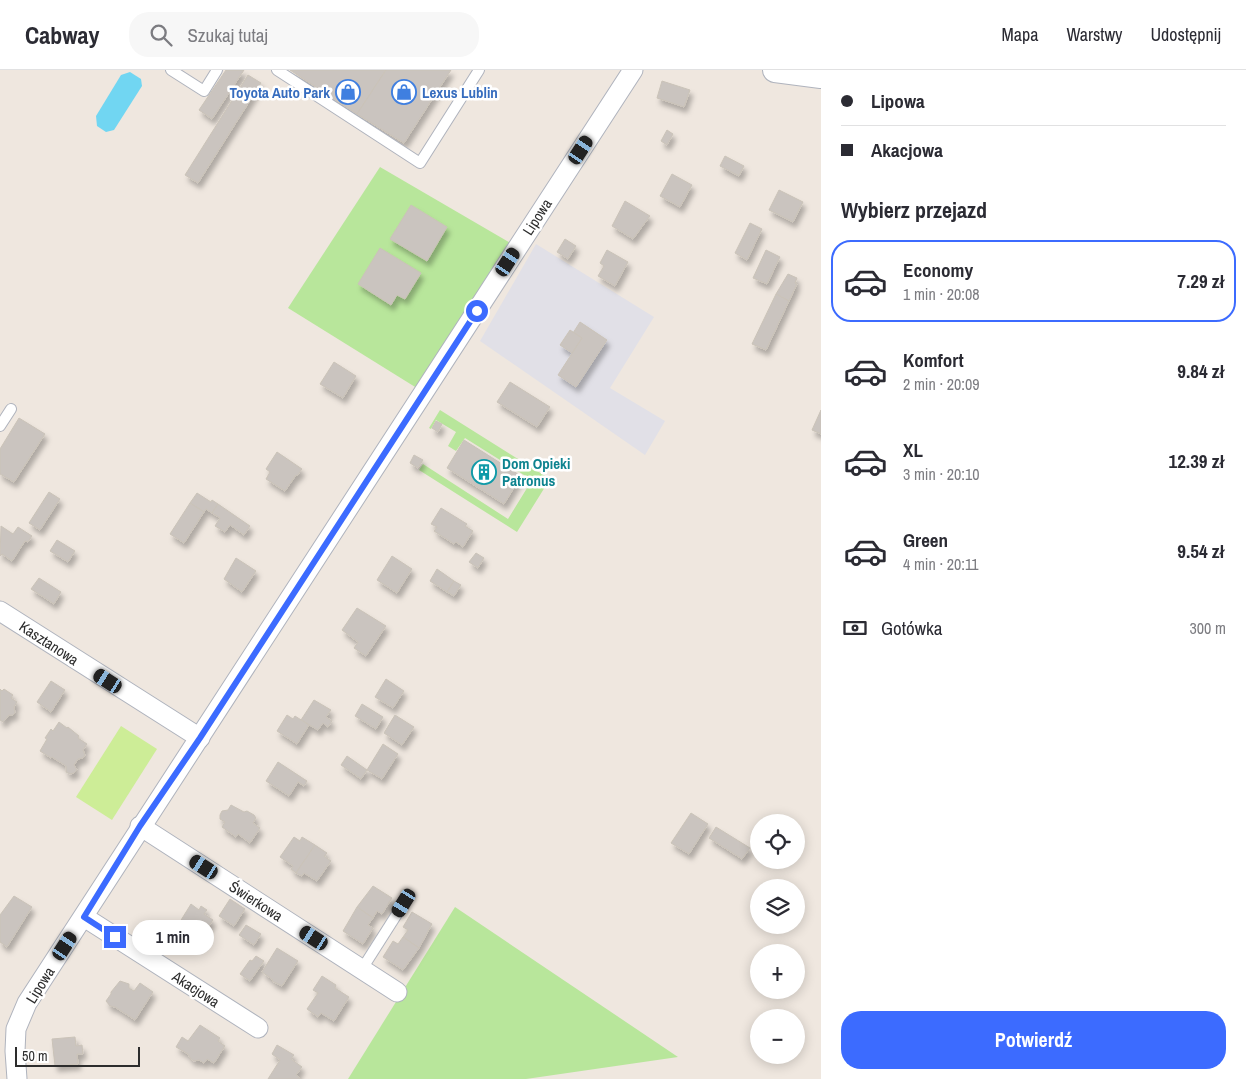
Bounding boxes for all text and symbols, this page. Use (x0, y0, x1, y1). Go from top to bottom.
search box (129, 12, 479, 57)
text: Cabway (25, 19, 99, 51)
icon: search (147, 21, 175, 49)
text: Szukaj tutaj (187, 22, 268, 48)
text: Mapa (1001, 22, 1038, 47)
text: Warstwy (1066, 22, 1122, 47)
text: Udostępnij (1150, 22, 1221, 47)
shop icon: Toyota Auto Park (335, 79, 361, 105)
shop icon: Lexus Lublin (391, 79, 417, 105)
place label: Toyota Auto Park (230, 82, 330, 103)
place label: Lexus Lublin (422, 82, 498, 103)
text: Lipowa (871, 88, 925, 114)
car (566, 133, 595, 167)
text: Akacjowa (871, 137, 943, 163)
street label: Lipowa (517, 195, 557, 239)
text: Wybierz przejazd (841, 195, 987, 225)
car (493, 245, 522, 279)
text: Economy (903, 257, 973, 283)
icon: car (843, 259, 888, 304)
text: 7.29 zł (1177, 268, 1224, 294)
text: 1 min · 20:08 (903, 283, 980, 305)
route start (466, 300, 488, 322)
text: Komfort (903, 347, 964, 373)
icon: car (843, 349, 888, 394)
text: 9.84 zł (1177, 358, 1224, 384)
text: 2 min · 20:09 (903, 373, 980, 395)
text: XL (903, 437, 923, 463)
icon: car (843, 439, 888, 484)
text: 12.39 zł (1169, 448, 1224, 474)
place label: Dom Opieki Patronus (502, 453, 570, 491)
building icon: Dom Opieki Patronus (471, 459, 497, 485)
text: 3 min · 20:10 (903, 463, 980, 485)
text: Green (903, 527, 948, 553)
icon: car (843, 529, 888, 574)
text: 9.54 zł (1177, 538, 1224, 564)
text: 4 min · 20:11 (903, 553, 979, 575)
icon: cash (841, 614, 869, 642)
text: Gotówka (881, 615, 942, 641)
street label: Kasztanowa (15, 616, 83, 670)
text: 300 m (1190, 617, 1226, 639)
car (91, 667, 124, 695)
map controls (750, 814, 805, 1064)
button: locate (750, 814, 805, 869)
car (187, 853, 220, 881)
street label: Świerkowa (225, 876, 287, 926)
button: layers (750, 879, 805, 934)
car (389, 886, 418, 920)
callout: 1 min (132, 920, 215, 954)
car (297, 924, 330, 952)
route end (104, 926, 126, 948)
text: 1 min (156, 926, 190, 948)
car (50, 929, 79, 963)
button: + (750, 944, 805, 999)
street label: Lipowa (21, 962, 59, 1007)
street label: Akacjowa (167, 965, 224, 1012)
button: − (750, 1009, 805, 1064)
button: Potwierdź (841, 1011, 1226, 1069)
scale bar (15, 1044, 140, 1067)
text: 50 m (22, 1047, 48, 1065)

